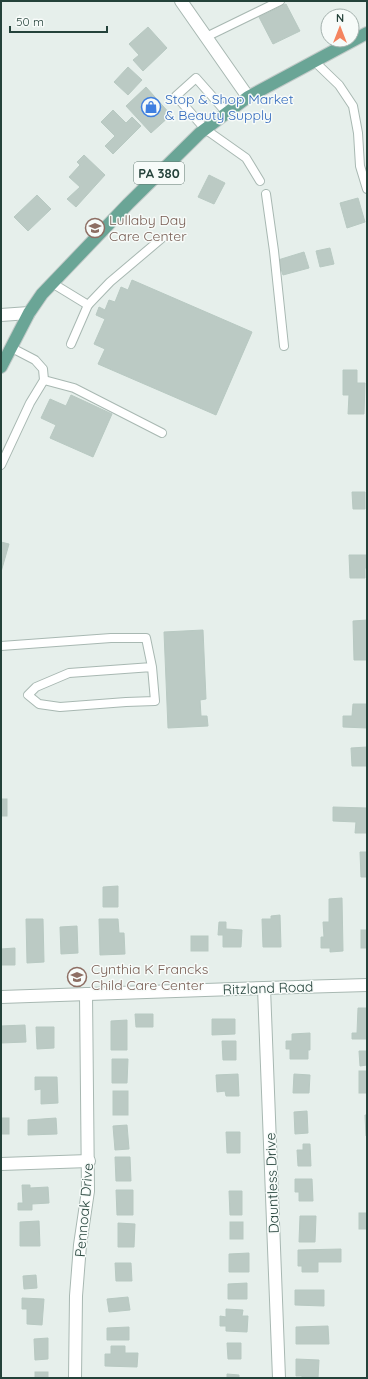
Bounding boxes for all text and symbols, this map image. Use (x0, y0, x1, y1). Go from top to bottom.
scale bar (10, 8, 107, 34)
north arrow (320, 8, 360, 48)
text: N (336, 11, 344, 25)
text: 50 m (16, 14, 44, 29)
place label: Stop & Shop Market & Beauty Supply (165, 90, 294, 124)
shop icon: Stop & Shop Market & Beauty Supply (140, 96, 162, 118)
road number: PA 380 (134, 162, 184, 184)
place label: Lullaby Day Care Center (109, 211, 187, 245)
school or university icon: Lullaby Day Care Center (84, 217, 106, 239)
place label: Cynthia K Francks Child Care Center (91, 960, 208, 994)
school or university icon: Cynthia K Francks Child Care Center (66, 966, 88, 988)
street label: Ritzland Road (222, 977, 314, 999)
street label: Dauntless Drive (261, 1132, 283, 1234)
street label: Pennoak Drive (71, 1162, 97, 1258)

